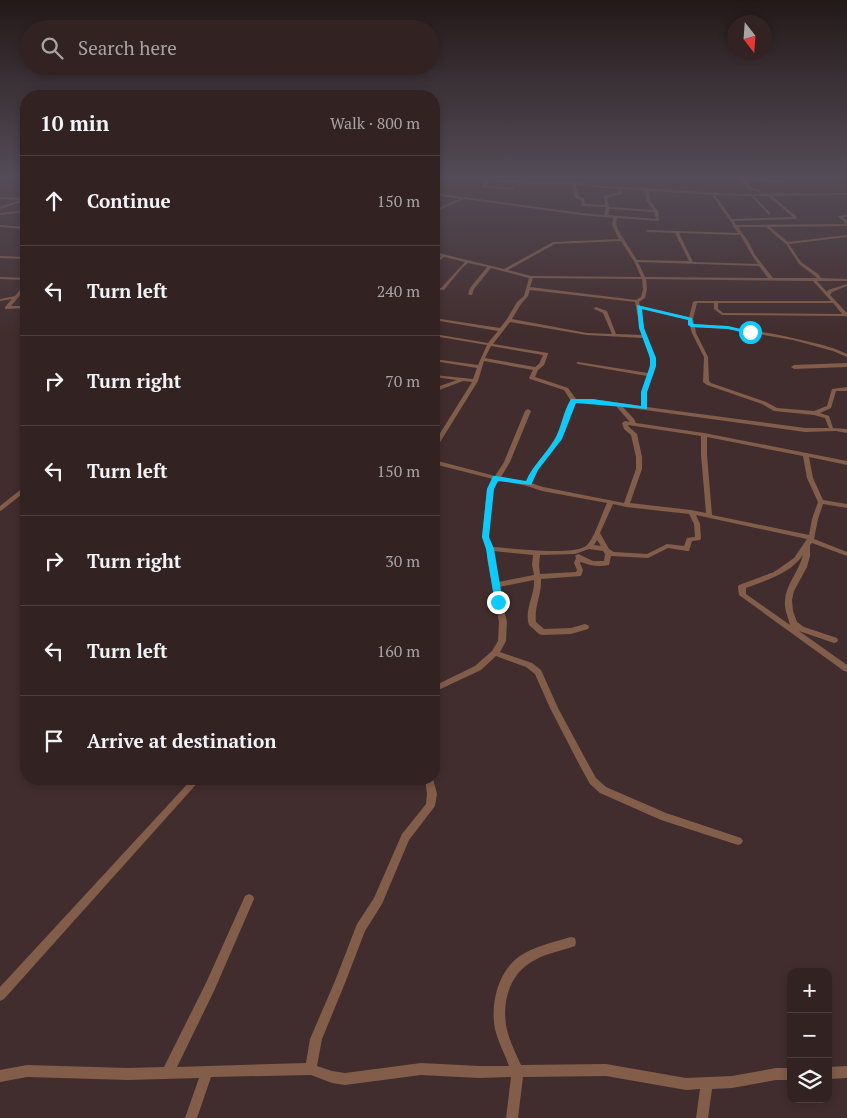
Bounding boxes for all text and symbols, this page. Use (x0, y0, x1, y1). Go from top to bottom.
north arrow (727, 15, 772, 60)
search box (20, 20, 440, 75)
icon: search (38, 34, 66, 62)
text: Search here (78, 35, 177, 60)
text: 10 min (40, 109, 109, 137)
text: Walk · 800 m (330, 112, 420, 134)
icon: ahead (40, 187, 68, 215)
text: Continue (87, 188, 171, 213)
text: 150 m (377, 190, 420, 212)
icon: left (40, 277, 68, 305)
text: Turn left (87, 278, 168, 303)
text: 240 m (377, 280, 420, 302)
route start (739, 321, 762, 344)
icon: right (40, 367, 68, 395)
text: Turn right (87, 368, 181, 393)
text: 70 m (385, 370, 420, 392)
icon: left (40, 457, 68, 485)
text: Turn left (87, 458, 168, 483)
text: 150 m (377, 460, 420, 482)
icon: right (40, 547, 68, 575)
text: Turn right (87, 548, 181, 573)
text: 30 m (385, 550, 420, 572)
route end (487, 591, 510, 614)
icon: left (40, 637, 68, 665)
text: Turn left (87, 638, 168, 663)
text: 160 m (377, 640, 420, 662)
icon: arrive (40, 727, 68, 755)
text: Arrive at destination (87, 728, 276, 753)
map controls (787, 968, 832, 1103)
button: + (787, 968, 832, 1013)
button: − (787, 1013, 832, 1058)
button: layers (787, 1058, 832, 1103)

